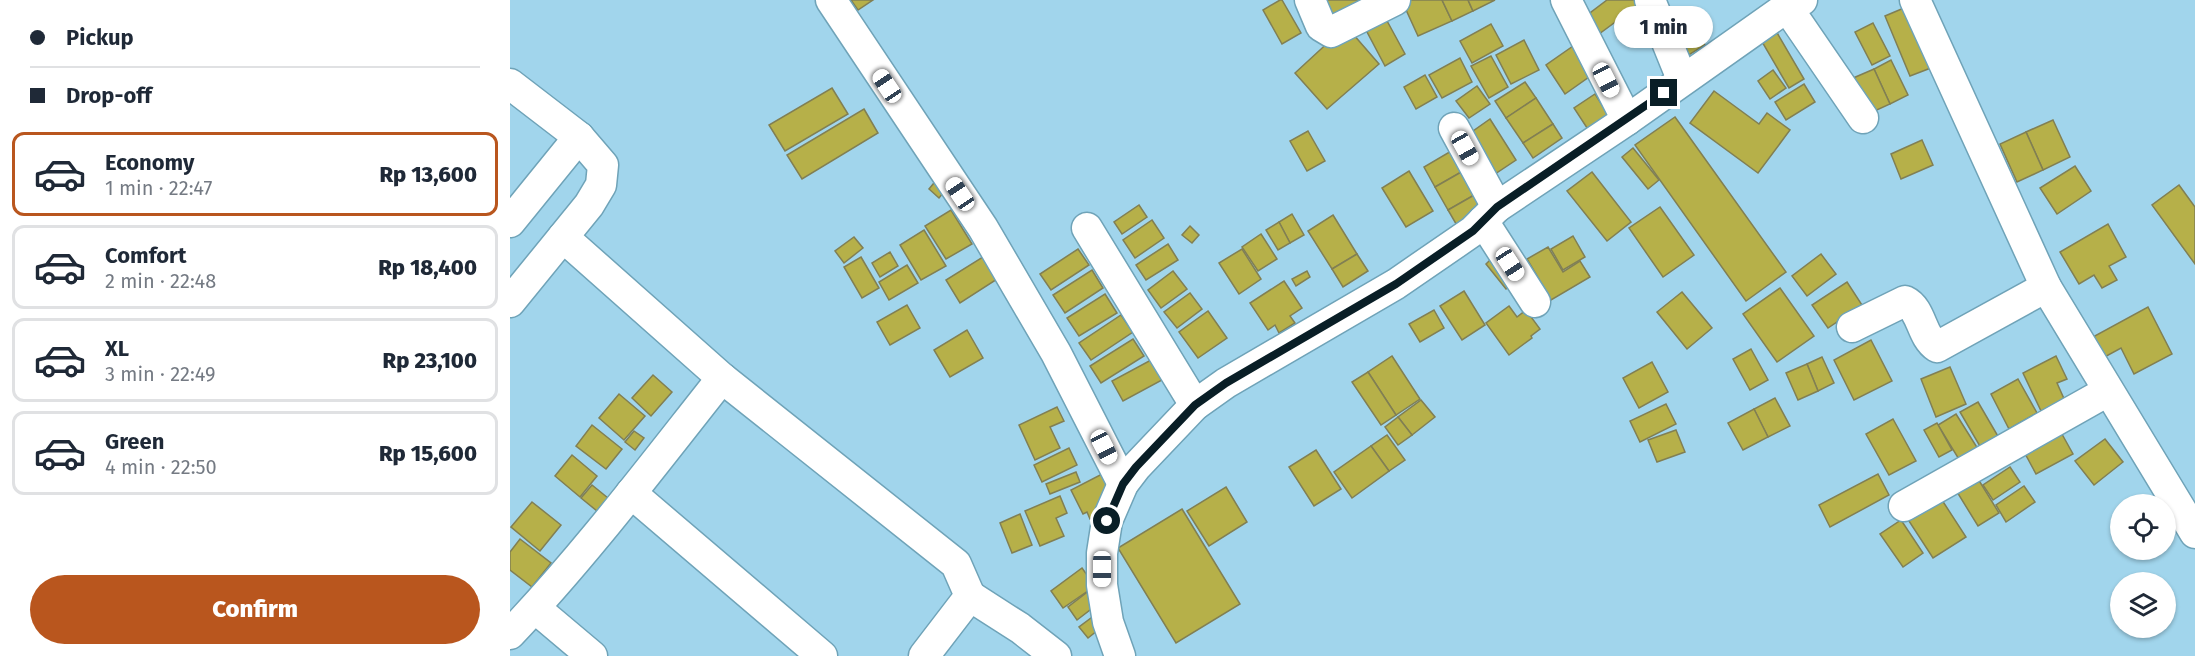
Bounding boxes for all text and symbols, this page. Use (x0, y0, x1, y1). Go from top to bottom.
callout: 1 min (1614, 6, 1714, 48)
text: 1 min (1640, 15, 1687, 39)
text: Pickup (66, 24, 134, 51)
car (1590, 60, 1622, 100)
car (869, 66, 905, 106)
route end (1650, 79, 1677, 106)
text: Drop-off (66, 82, 152, 109)
car (1448, 128, 1482, 168)
icon: car (33, 147, 87, 201)
text: Economy (105, 149, 194, 176)
text: Rp 13,600 (379, 161, 477, 188)
car (942, 174, 978, 214)
text: 1 min · 22:47 (105, 176, 212, 200)
icon: car (33, 240, 87, 294)
text: Comfort (105, 242, 186, 269)
car (1493, 244, 1527, 284)
text: Rp 18,400 (378, 254, 477, 281)
text: 2 min · 22:48 (105, 269, 216, 293)
icon: car (33, 333, 87, 387)
text: XL (105, 335, 129, 362)
text: Rp 23,100 (383, 347, 477, 374)
text: 3 min · 22:49 (105, 362, 215, 386)
icon: car (33, 426, 87, 480)
car (1088, 427, 1120, 467)
text: Green (105, 428, 164, 455)
text: Rp 15,600 (379, 440, 477, 467)
text: 4 min · 22:50 (105, 455, 217, 479)
map controls (2110, 494, 2176, 638)
button: locate (2110, 494, 2176, 560)
route start (1093, 507, 1120, 534)
car (1093, 551, 1111, 587)
button: layers (2110, 572, 2176, 638)
button: Confirm (30, 575, 480, 644)

